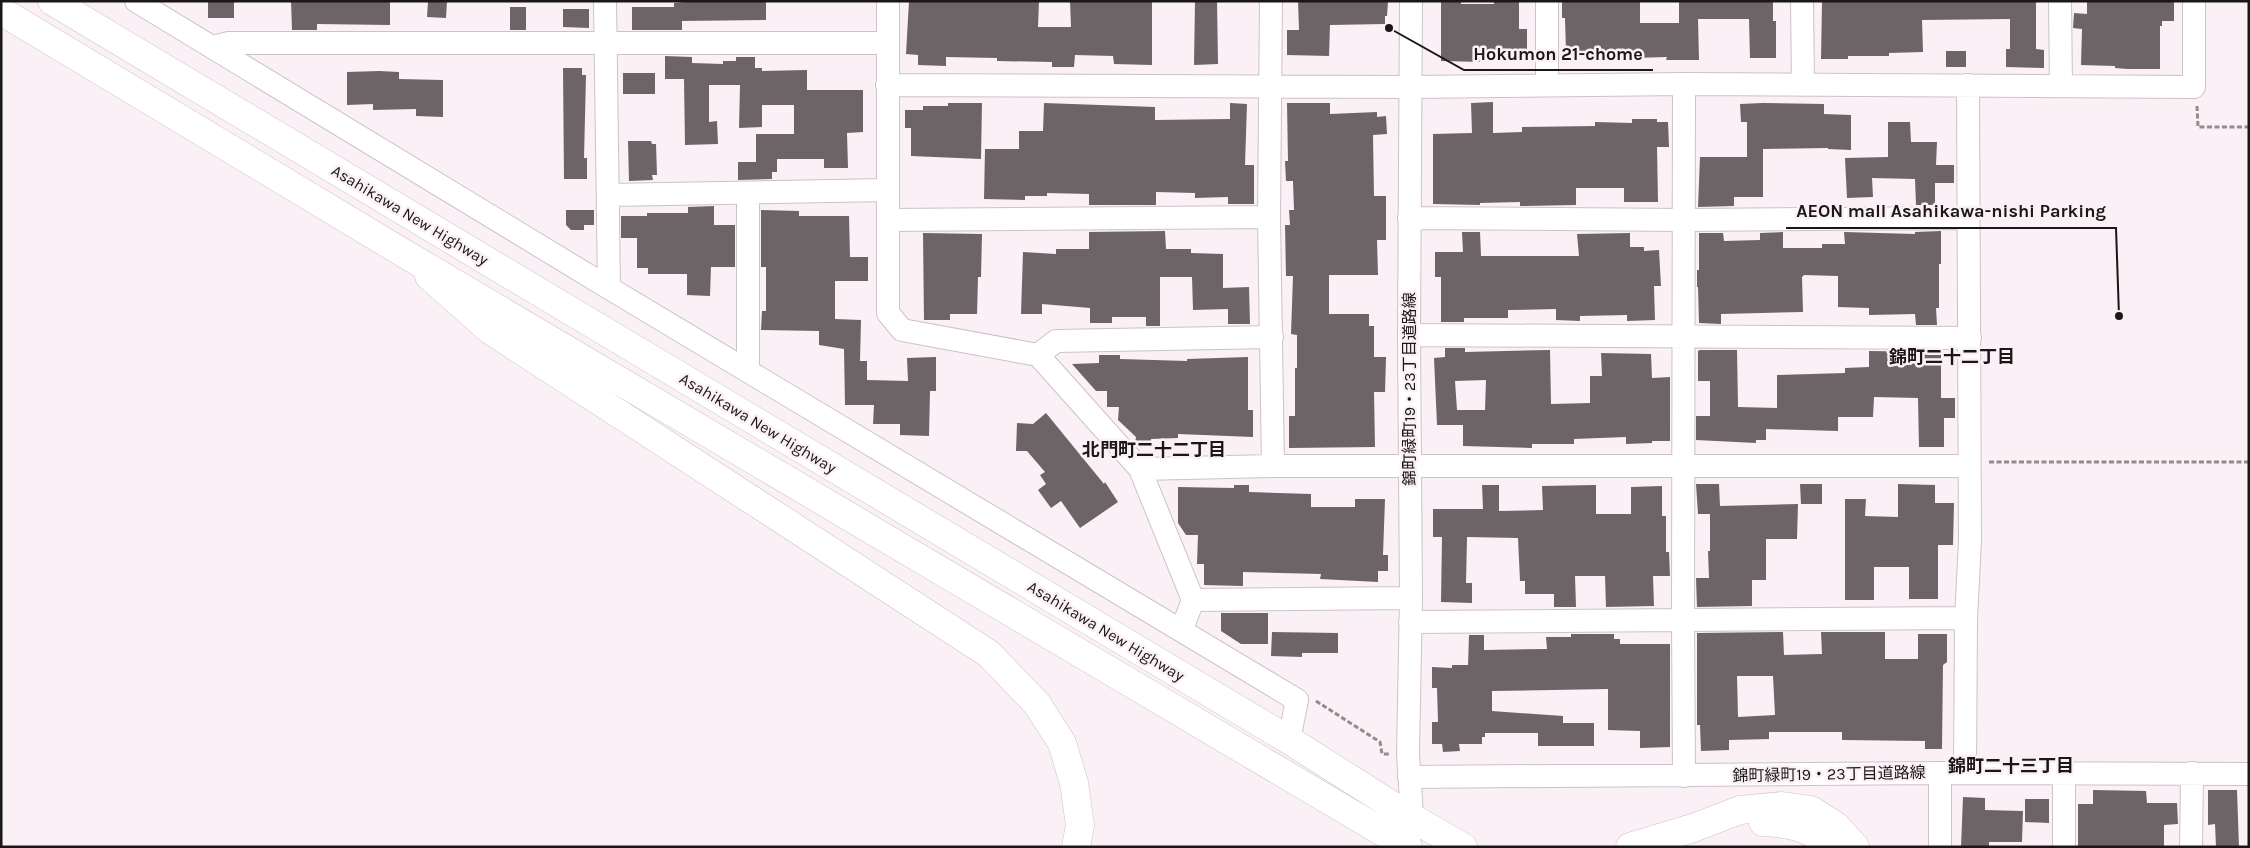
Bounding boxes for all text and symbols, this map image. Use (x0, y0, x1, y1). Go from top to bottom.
callout: Hokumon 21-chome (1464, 37, 1653, 70)
text: Hokumon 21-chome (1473, 43, 1643, 65)
street label: Asahikawa New Highway (328, 161, 492, 270)
callout: AEON mall Asahikawa-nishi Parking (1786, 195, 2116, 228)
text: AEON mall Asahikawa-nishi Parking (1796, 200, 2106, 222)
street label: 錦町緑町19・23丁目道路線 (1400, 292, 1419, 486)
district label: 錦町二十二丁目 (1889, 346, 2015, 368)
street label: Asahikawa New Highway (676, 369, 840, 478)
district label: 北門町二十二丁目 (1082, 439, 1226, 461)
street label: Asahikawa New Highway (1024, 577, 1188, 686)
district label: 錦町二十三丁目 (1948, 755, 2074, 777)
street label: 錦町緑町19・23丁目道路線 (1732, 763, 1926, 785)

